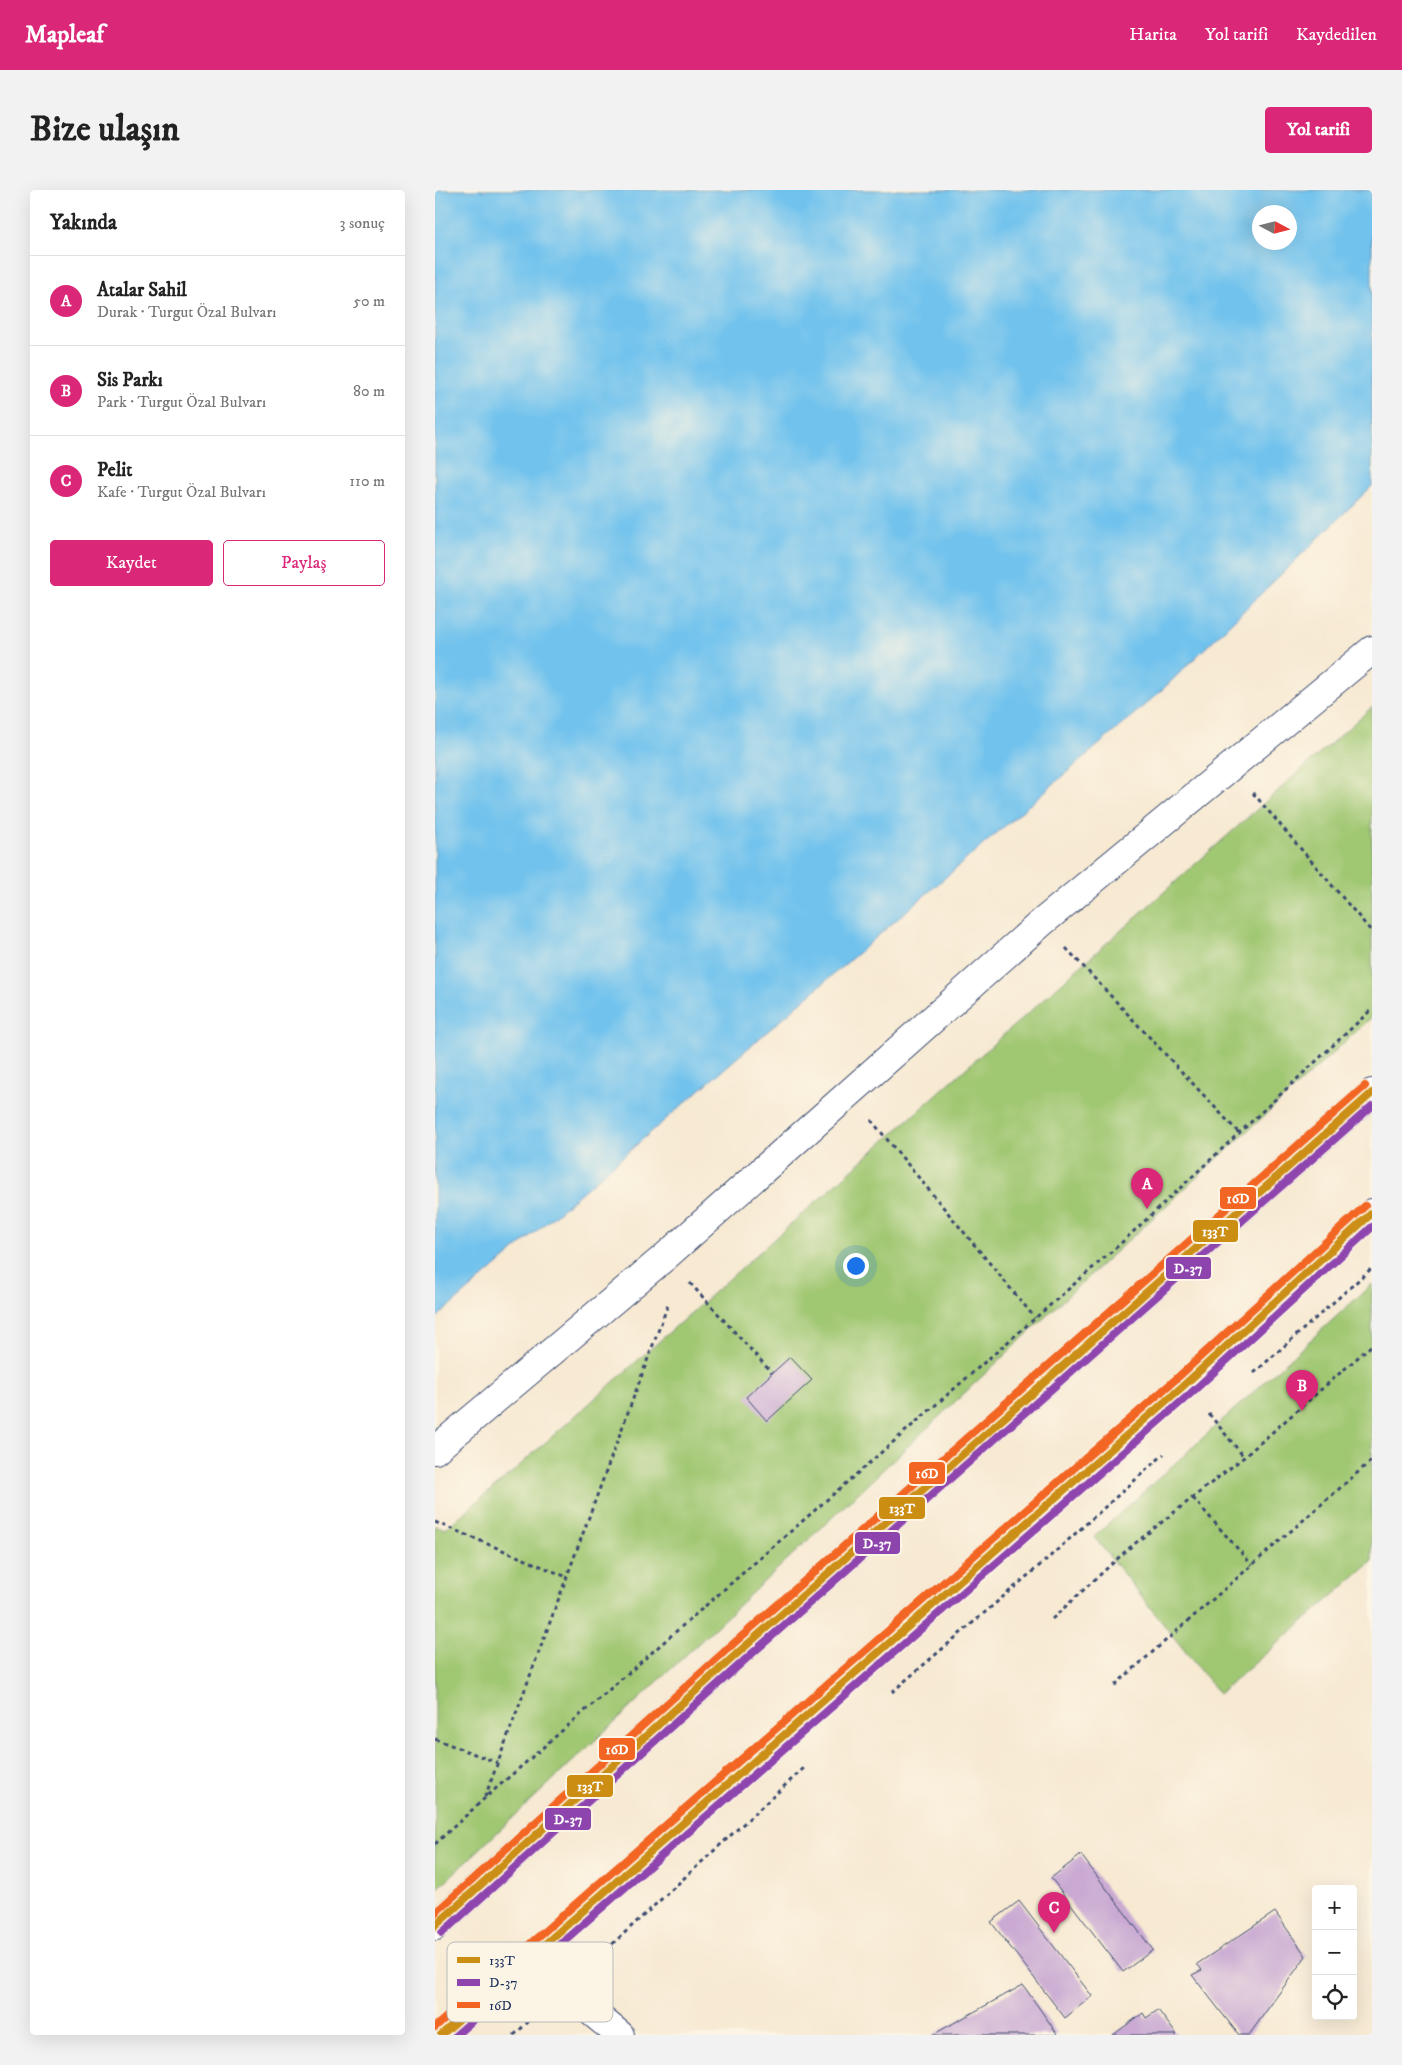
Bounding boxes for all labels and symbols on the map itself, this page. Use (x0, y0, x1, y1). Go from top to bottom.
north arrow (1252, 205, 1297, 250)
pin: A (1131, 1168, 1163, 1209)
line badge: 16D (1219, 1186, 1257, 1210)
text: 16D (1227, 1190, 1250, 1208)
line badge: 133T (1192, 1219, 1239, 1243)
text: 133T (1202, 1223, 1228, 1241)
your location (843, 1253, 869, 1279)
line badge: D-37 (1165, 1256, 1212, 1280)
text: D-37 (1174, 1260, 1202, 1278)
pin: B (1286, 1370, 1318, 1411)
line badge: 16D (908, 1461, 946, 1485)
text: 16D (916, 1465, 939, 1483)
line badge: 133T (878, 1496, 926, 1520)
text: 133T (889, 1500, 915, 1518)
line badge: D-37 (854, 1531, 901, 1555)
text: D-37 (863, 1535, 891, 1553)
line badge: 16D (598, 1737, 636, 1761)
text: 16D (606, 1741, 629, 1759)
line badge: 133T (566, 1774, 614, 1798)
text: 133T (577, 1778, 603, 1796)
line badge: D-37 (544, 1807, 592, 1831)
text: D-37 (554, 1811, 582, 1829)
pin: C (1038, 1892, 1070, 1933)
legend (447, 1942, 613, 2022)
text: 133T (489, 1952, 516, 1970)
text: D-37 (489, 1974, 518, 1992)
text: 16D (489, 1997, 512, 2015)

